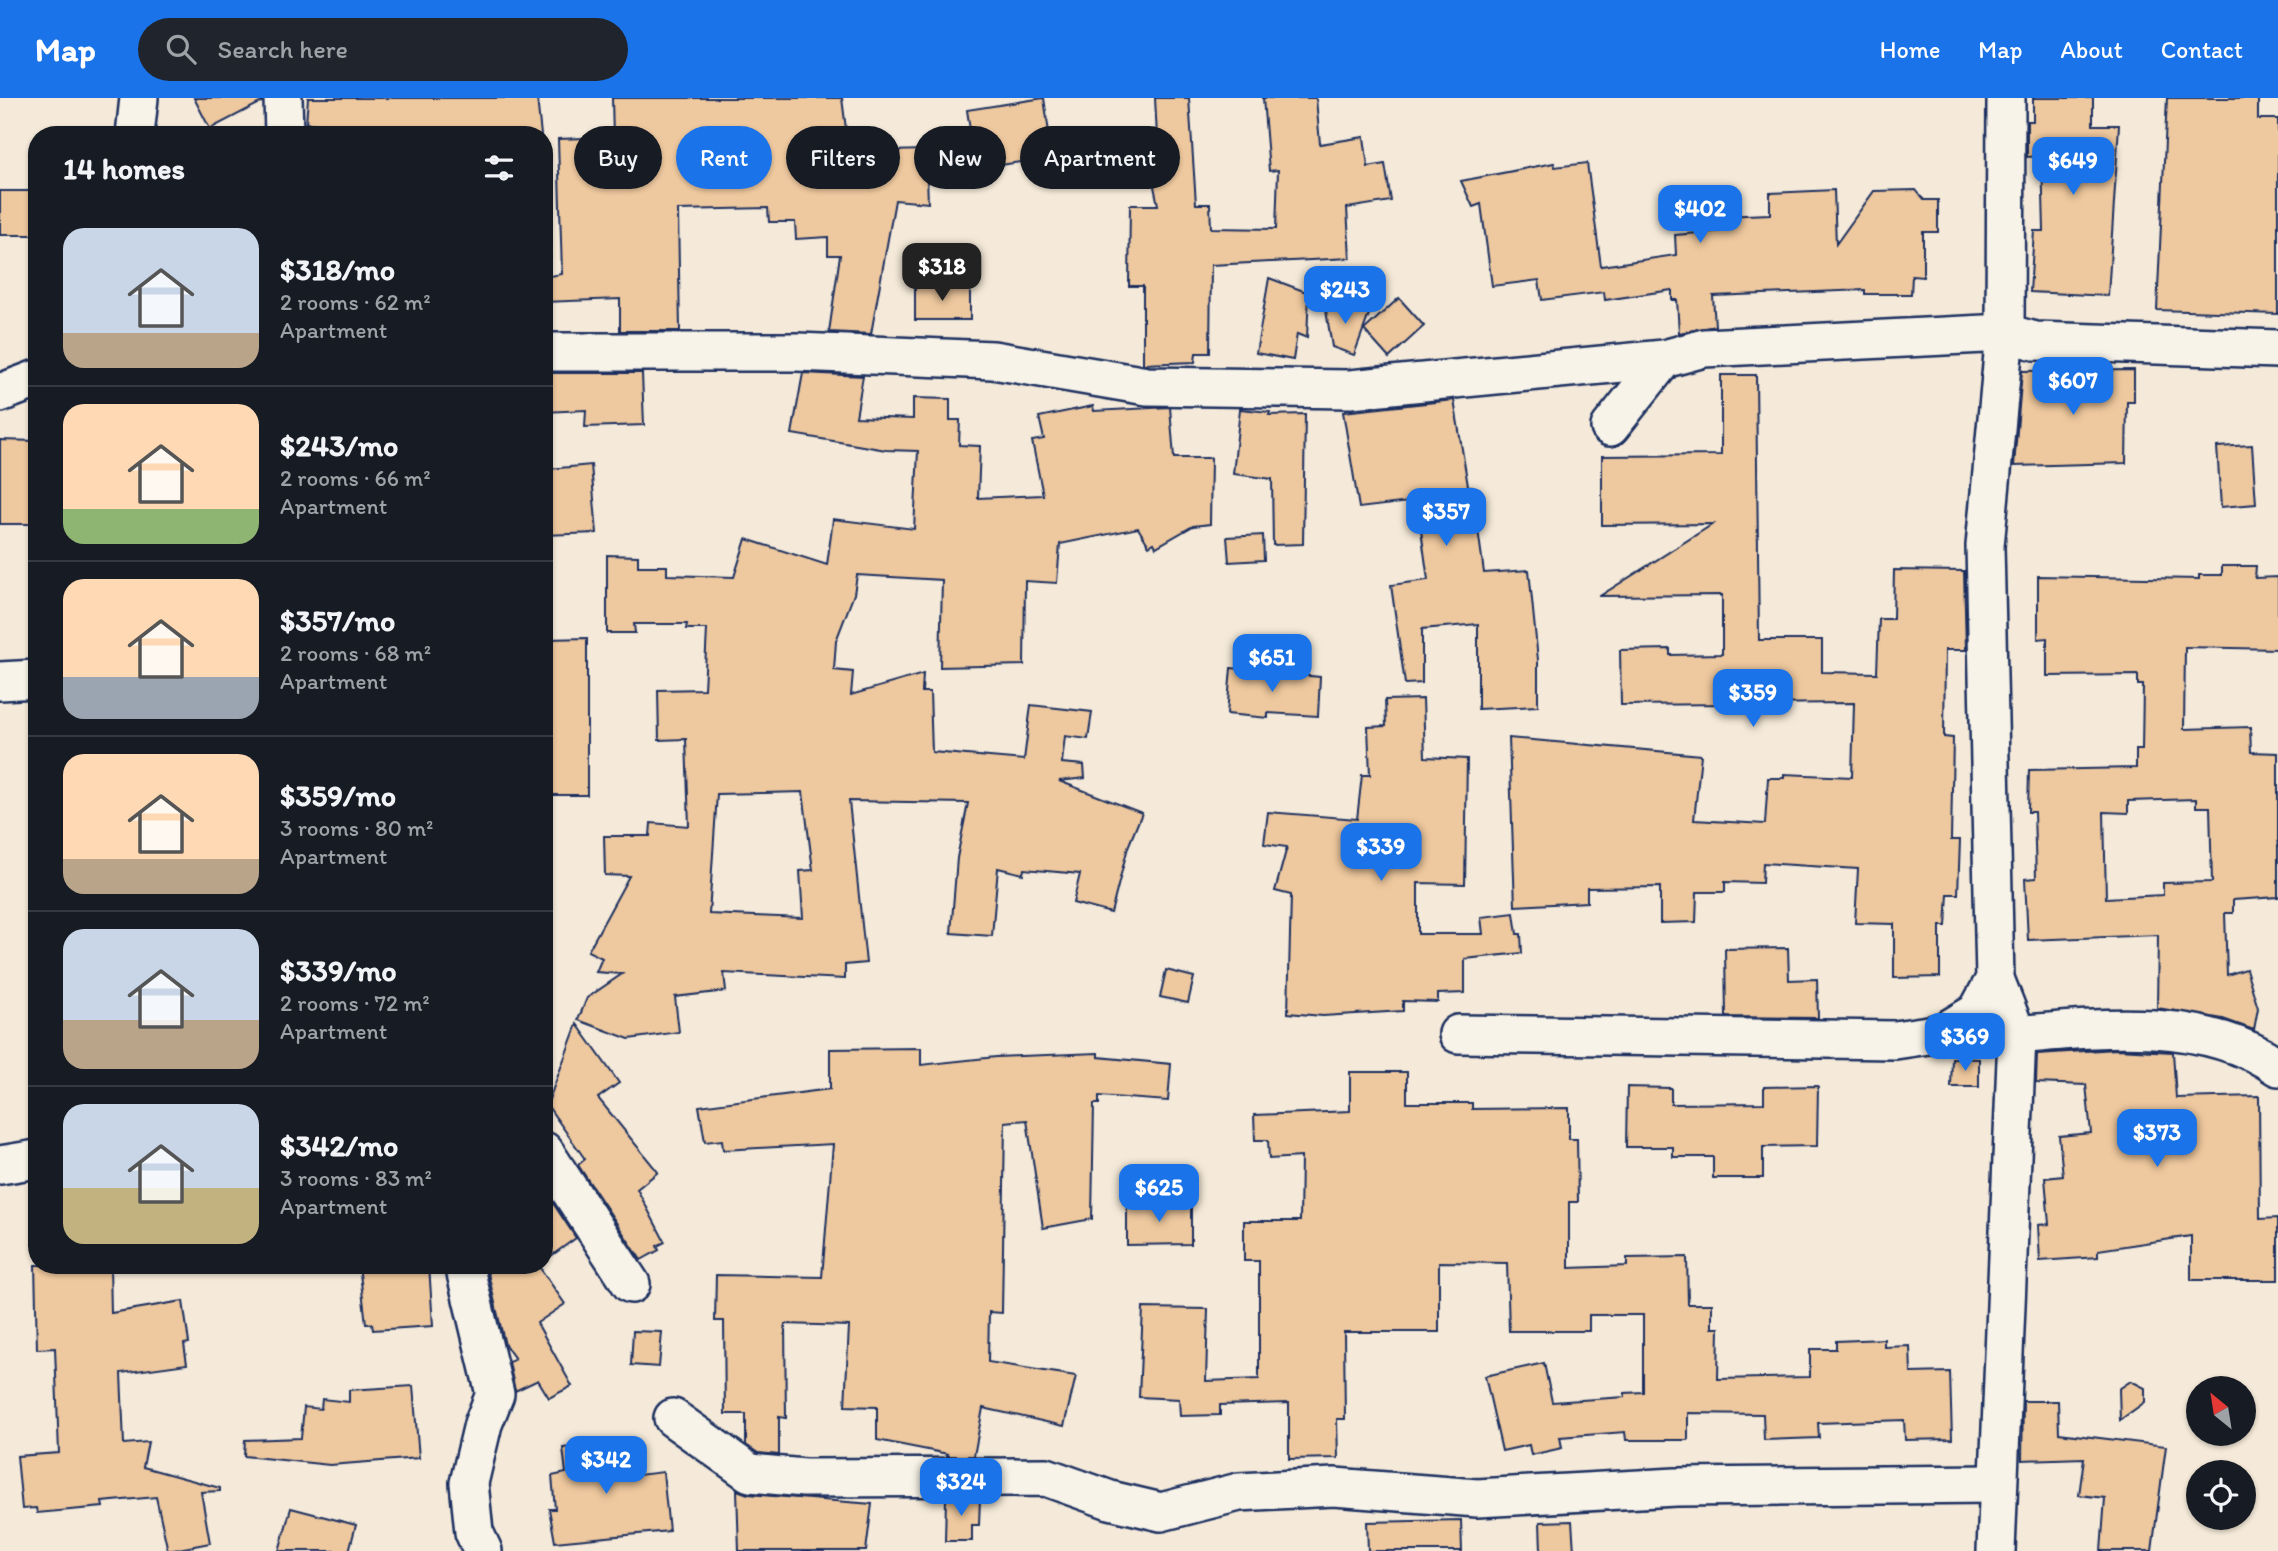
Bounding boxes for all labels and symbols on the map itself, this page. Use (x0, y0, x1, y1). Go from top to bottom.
pin: $649 (2032, 138, 2114, 197)
pin: $402 (1659, 186, 1741, 245)
pin: $318 (901, 244, 983, 303)
pin: $243 (1304, 266, 1386, 326)
pin: $607 (2032, 358, 2114, 417)
pin: $357 (1405, 489, 1487, 548)
pin: $651 (1231, 634, 1313, 694)
pin: $359 (1712, 670, 1794, 729)
pin: $339 (1340, 824, 1422, 883)
pin: $369 (1924, 1014, 2006, 1073)
pin: $373 (2116, 1110, 2198, 1169)
pin: $625 (1118, 1164, 1200, 1224)
north arrow (2186, 1376, 2256, 1446)
pin: $342 (565, 1436, 647, 1496)
pin: $324 (920, 1458, 1002, 1518)

